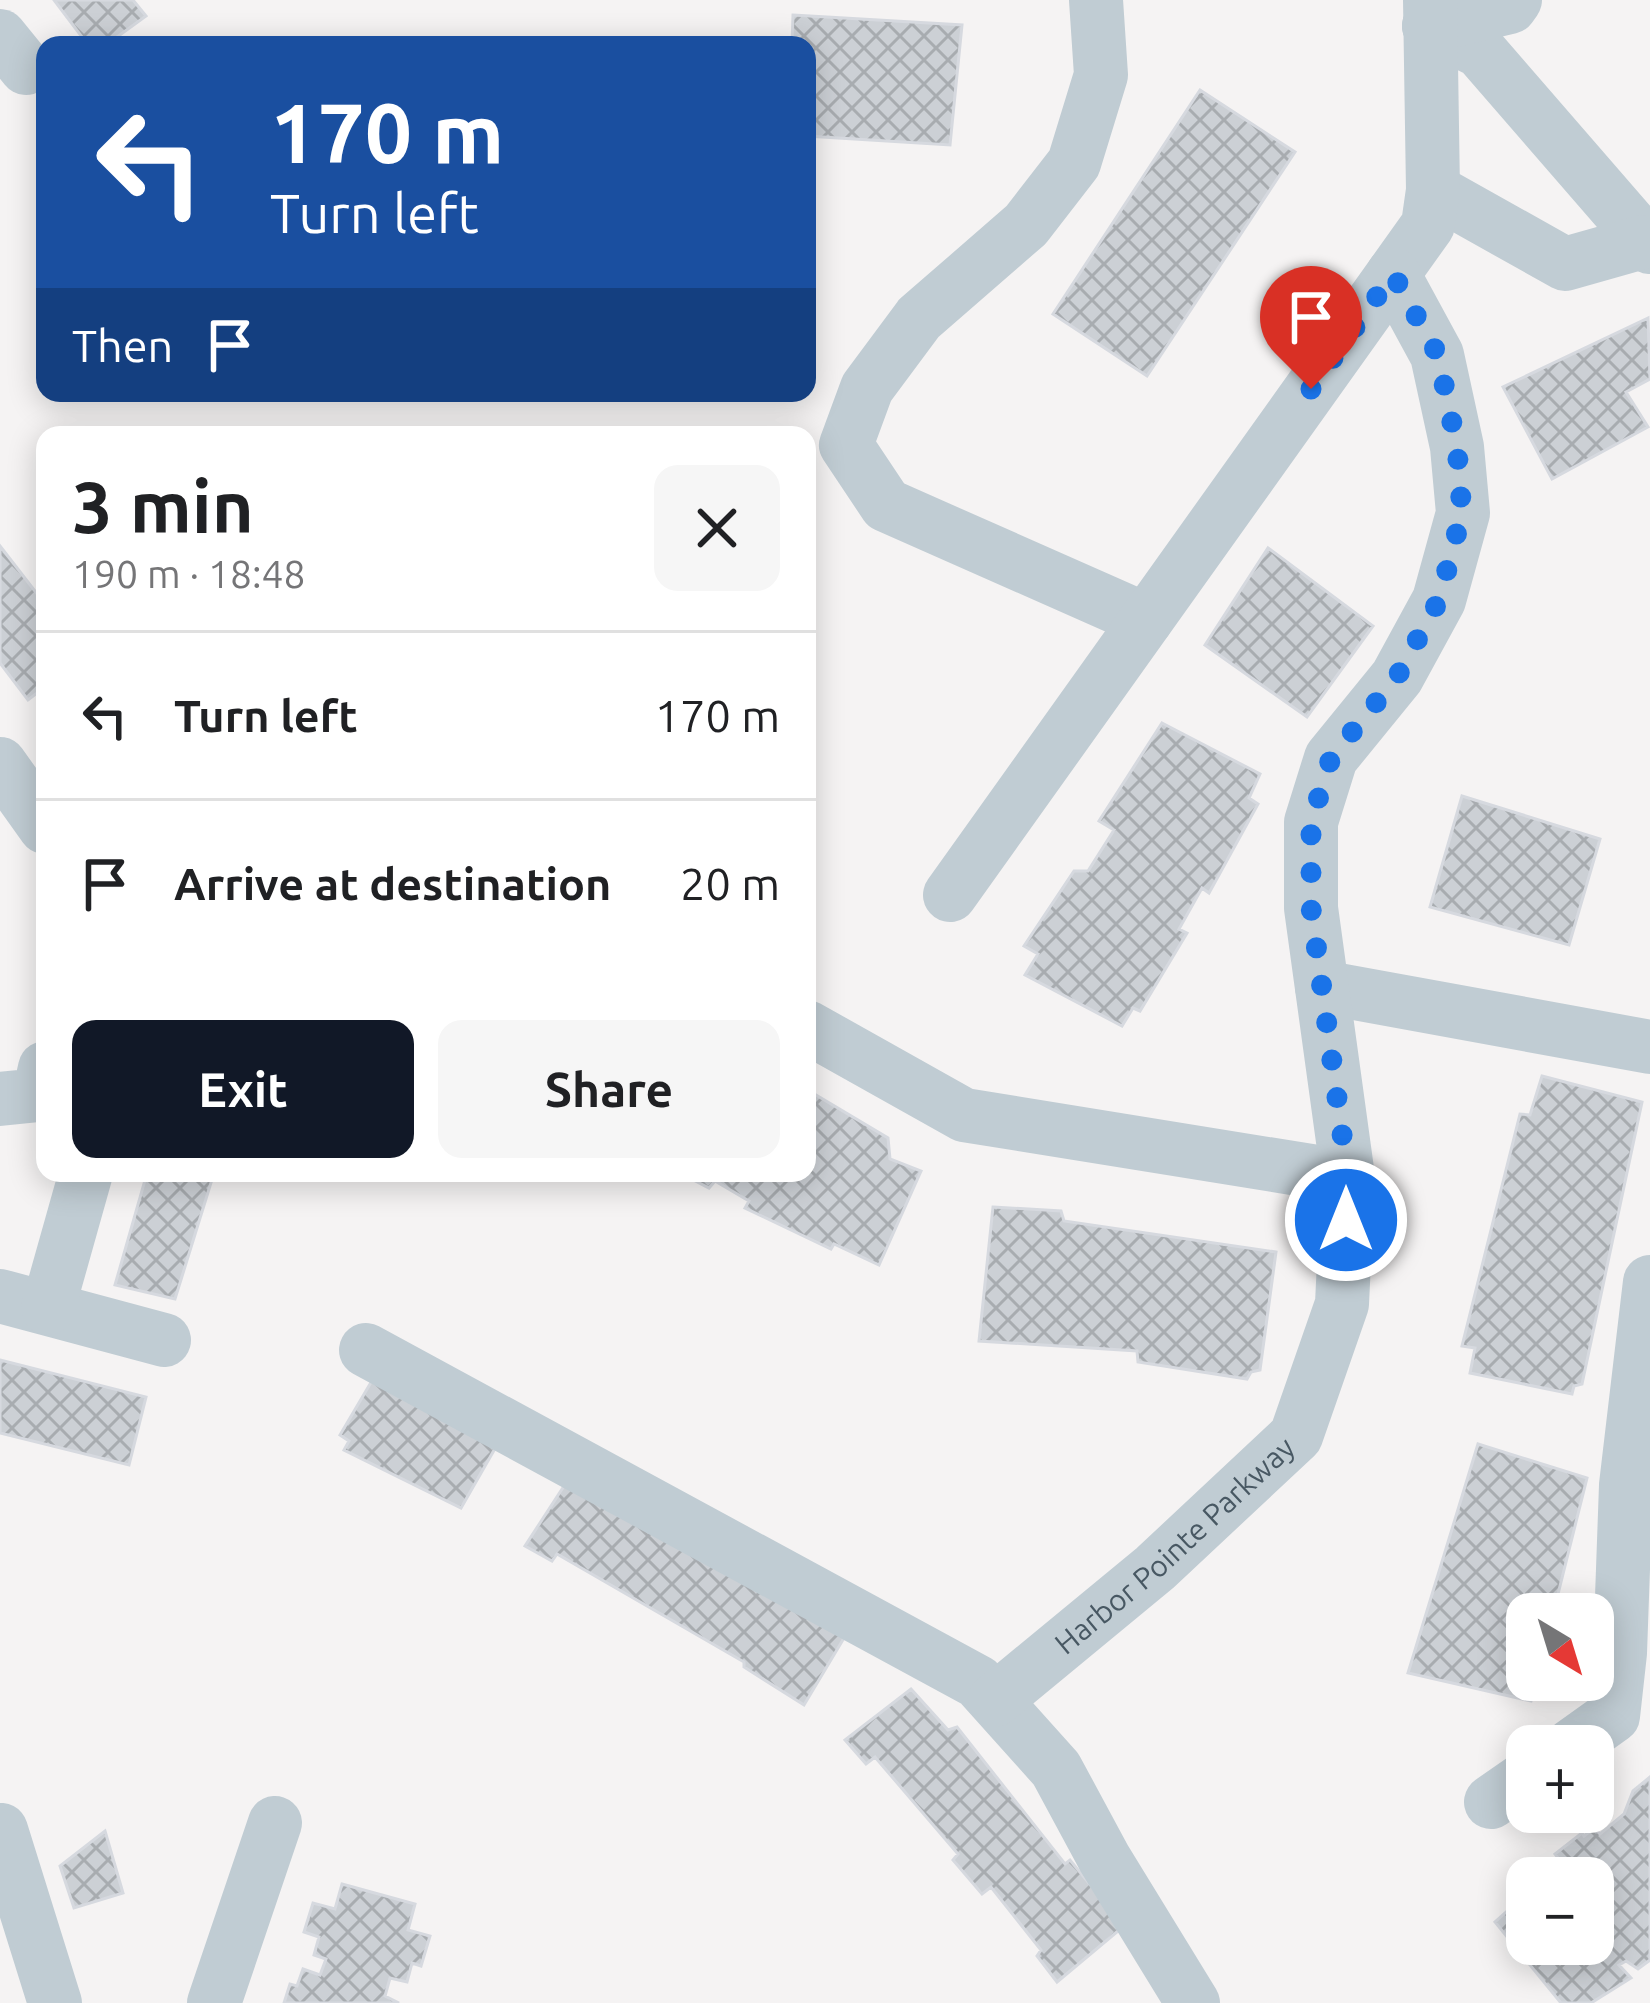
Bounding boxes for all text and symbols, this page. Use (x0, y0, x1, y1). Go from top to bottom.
icon: left (72, 84, 228, 240)
text: 170 m (270, 85, 504, 179)
text: Turn left (270, 183, 479, 243)
pin (1260, 266, 1362, 389)
icon: arrive (1278, 284, 1344, 350)
icon: arrive (197, 312, 263, 378)
text: Then (72, 320, 173, 371)
button: close (654, 465, 780, 591)
text: 3 min (72, 466, 254, 547)
text: 190 m · 18:48 (72, 552, 306, 595)
icon: left (72, 683, 138, 749)
text: Turn left (174, 690, 358, 741)
text: 170 m (655, 690, 780, 741)
icon: arrive (72, 851, 138, 917)
text: Arrive at destination (174, 858, 611, 909)
text: 20 m (680, 858, 780, 909)
button: Exit (72, 1020, 414, 1158)
button: Share (438, 1020, 780, 1158)
position arrow (1283, 1157, 1409, 1283)
street label: Harbor Pointe Parkway (1048, 1430, 1301, 1661)
north arrow (1506, 1593, 1614, 1701)
map controls (1506, 1593, 1614, 1965)
button: + (1506, 1725, 1614, 1833)
button: − (1506, 1857, 1614, 1965)

